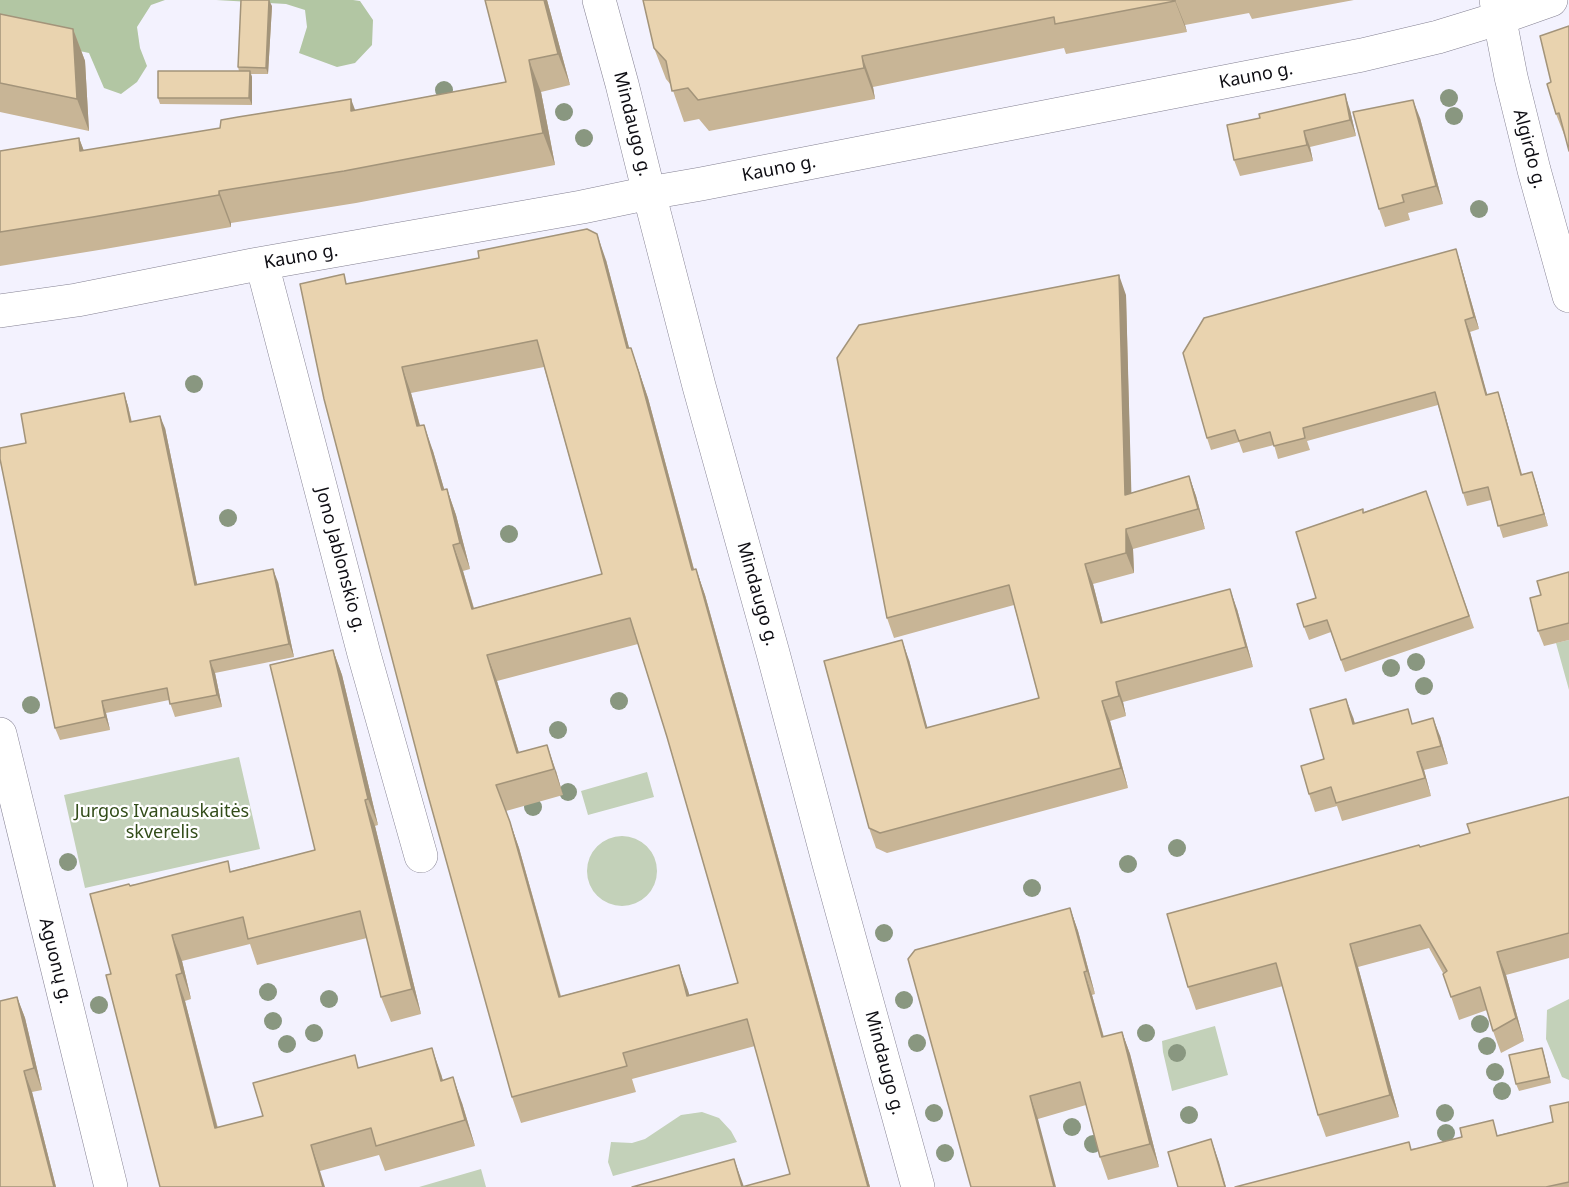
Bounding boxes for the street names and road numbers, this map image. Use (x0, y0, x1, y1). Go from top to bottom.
street label: Kauno g. (1217, 58, 1295, 94)
street label: Mindaugo g. (609, 70, 655, 178)
street label: Algirdo g. (1508, 107, 1550, 191)
street label: Kauno g. (740, 151, 818, 187)
street label: Kauno g. (262, 240, 340, 274)
street label: Jono Jablonskio g. (310, 485, 370, 635)
street label: Mindaugo g. (732, 540, 782, 648)
street label: Aguonų g. (34, 916, 76, 1006)
street label: Mindaugo g. (860, 1009, 908, 1117)

